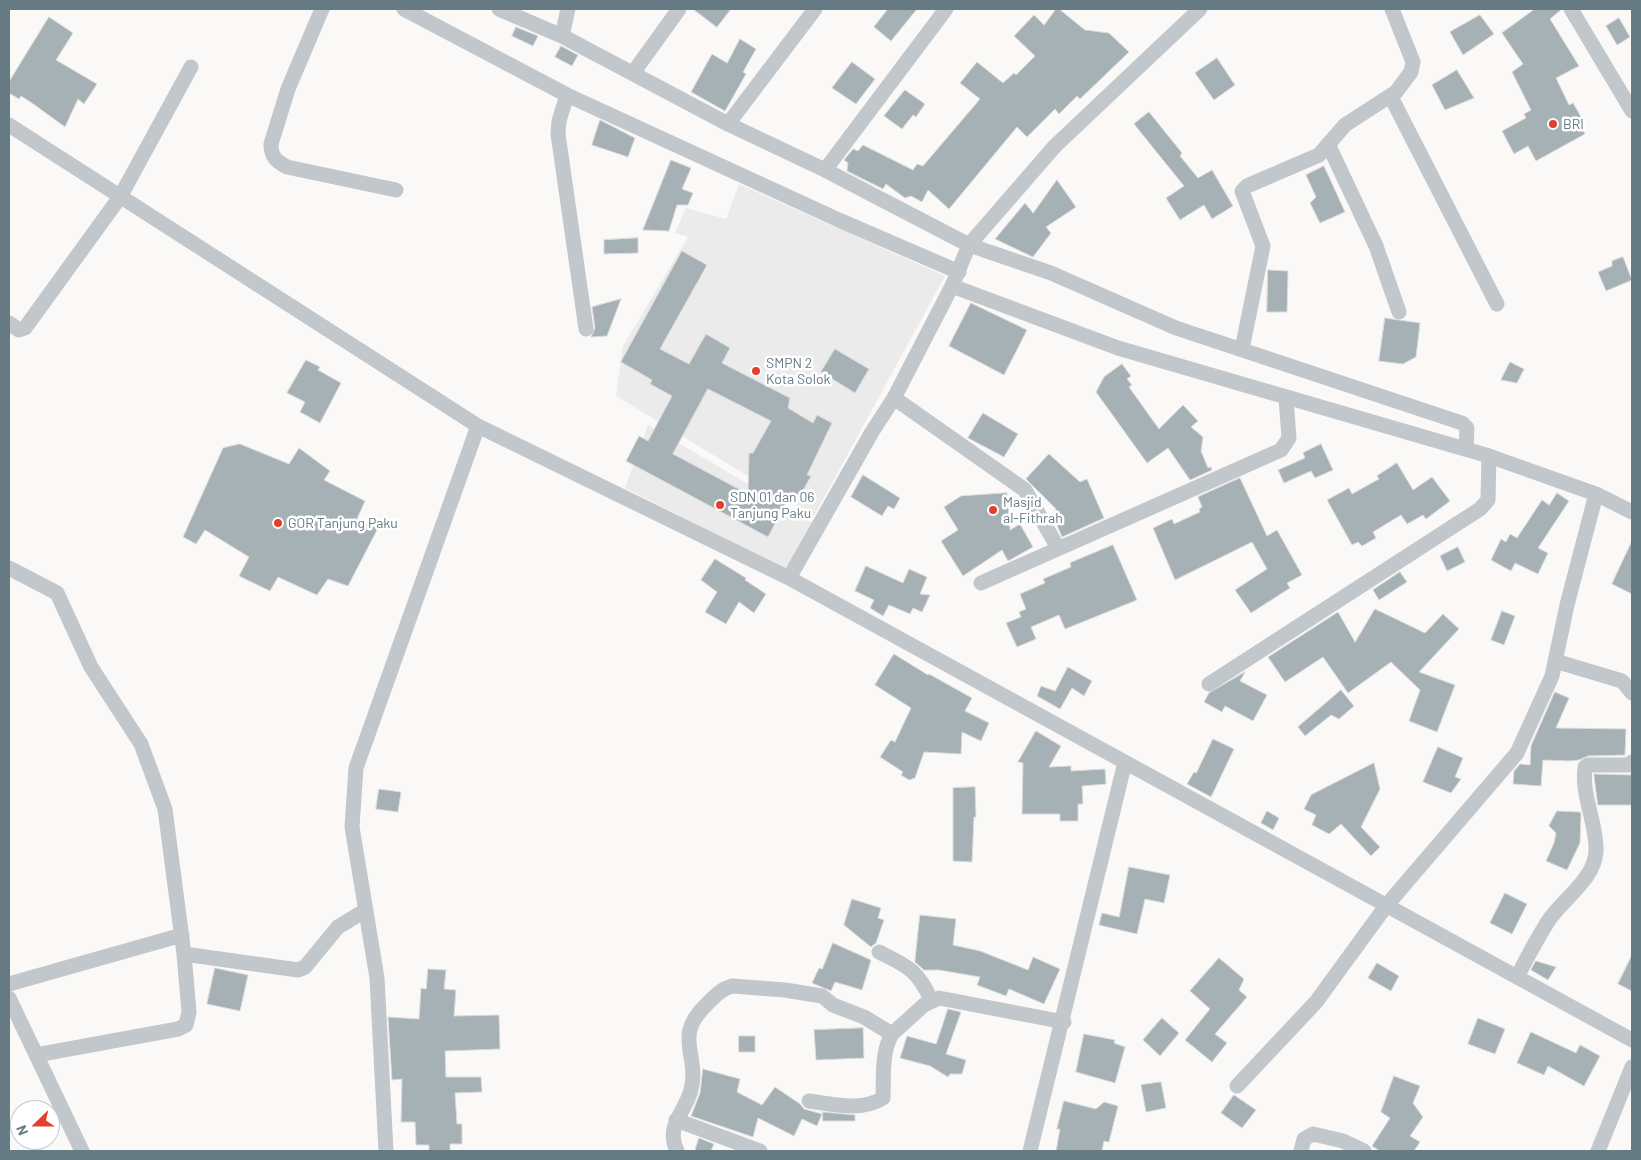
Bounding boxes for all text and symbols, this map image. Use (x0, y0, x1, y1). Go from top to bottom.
place label: BRI (1563, 116, 1584, 132)
marker: BRI (1547, 118, 1559, 130)
place label: SMPN 2 Kota Solok (766, 355, 831, 388)
marker: SMPN 2 Kota Solok (750, 365, 762, 377)
place label: SDN 01 dan 06 Tanjung Paku (730, 489, 815, 522)
place label: Masjid al-Fithrah (1003, 494, 1063, 526)
marker: SDN 01 dan 06 Tanjung Paku (714, 499, 726, 511)
marker: Masjid al-Fithrah (987, 504, 999, 516)
place label: GOR Tanjung Paku (288, 515, 398, 531)
marker: GOR Tanjung Paku (272, 517, 284, 529)
north arrow (10, 1100, 60, 1150)
text: N (12, 1123, 31, 1138)

